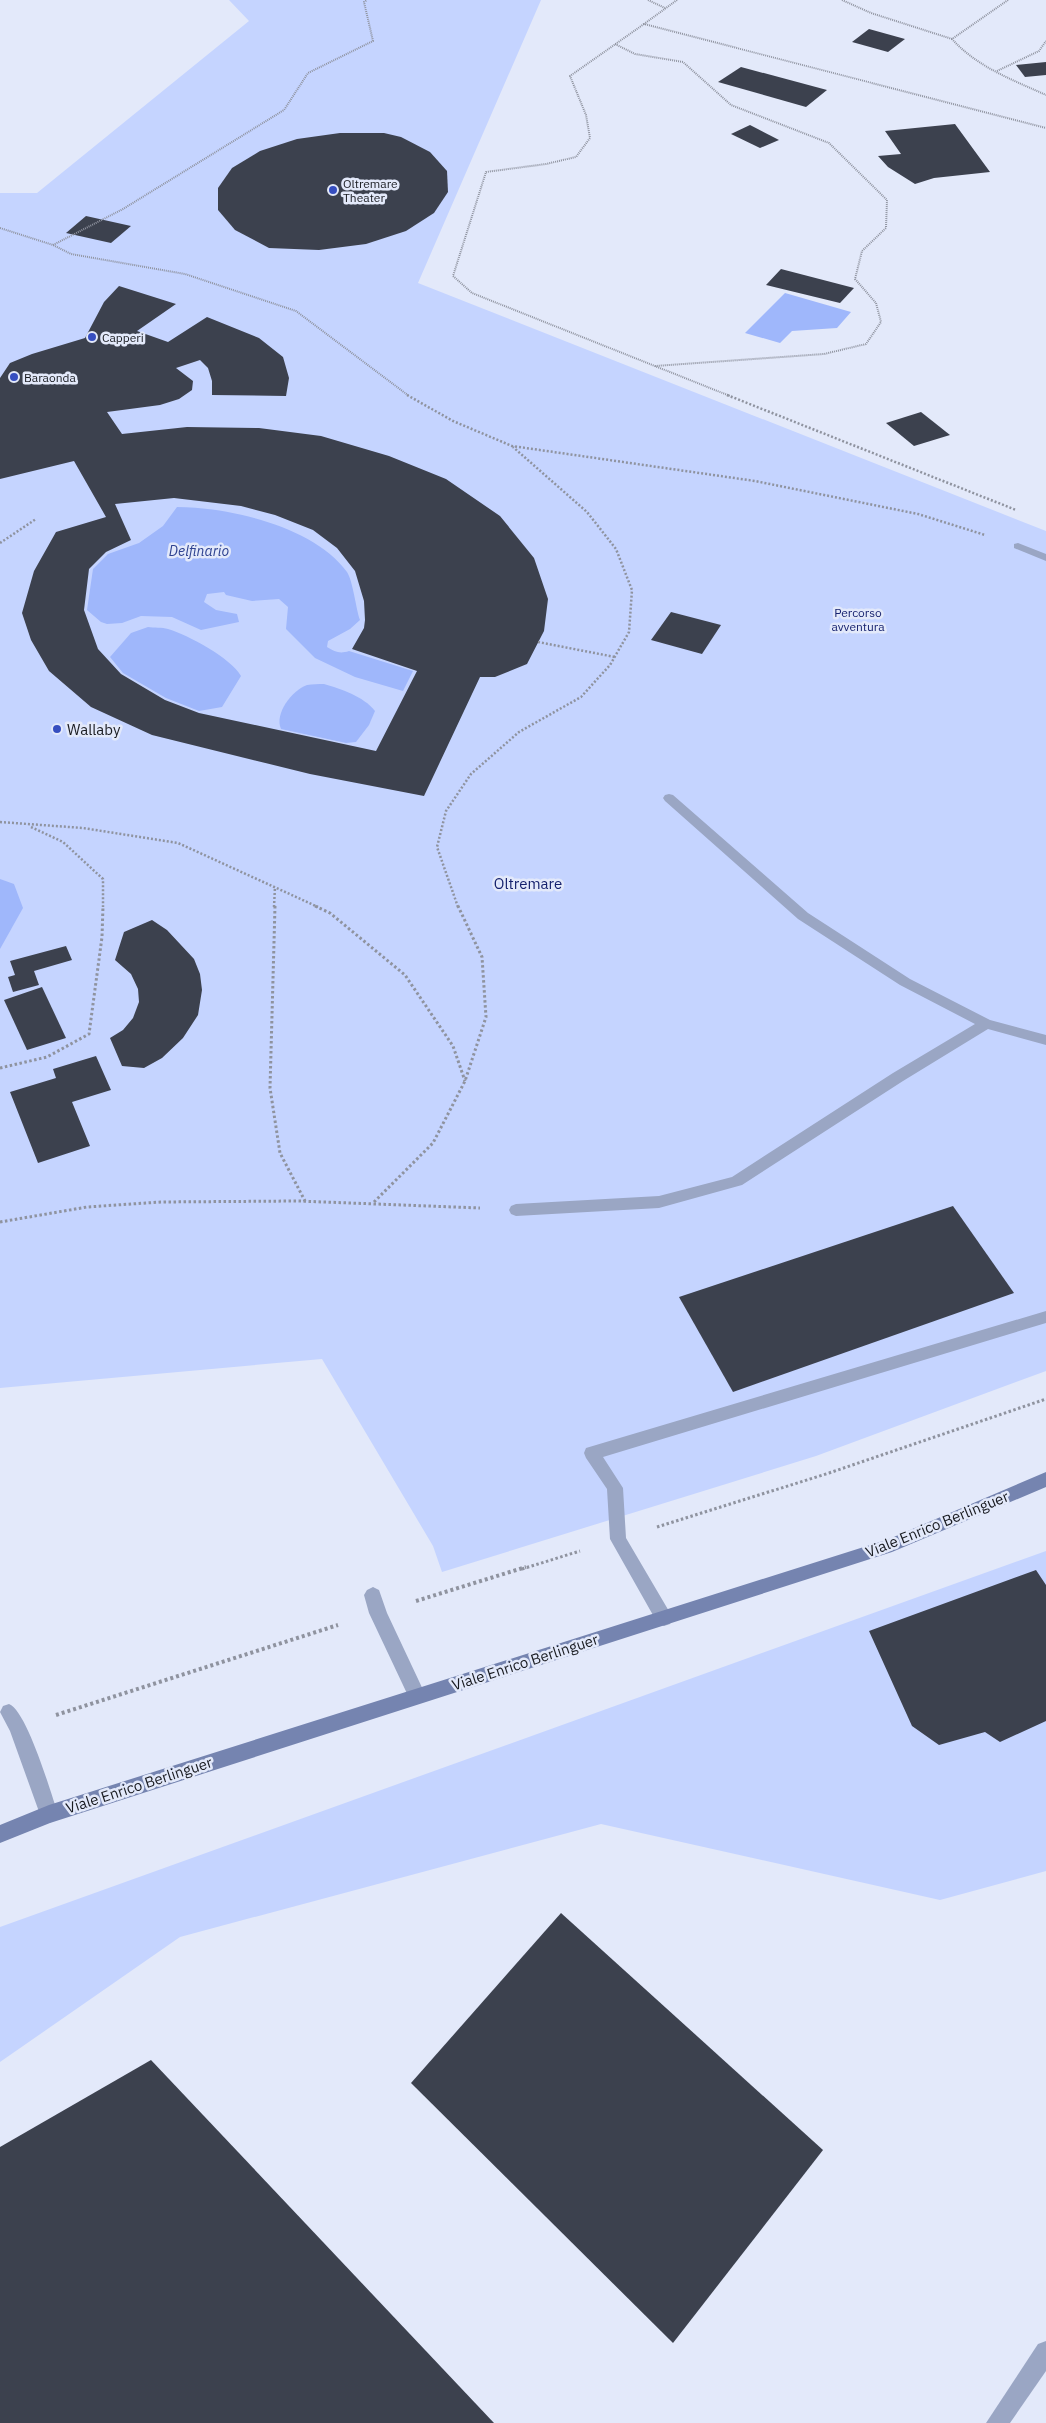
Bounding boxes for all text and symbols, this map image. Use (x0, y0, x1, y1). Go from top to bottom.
place label: Oltremare Theater (343, 176, 398, 205)
marker: Oltremare Theater (327, 184, 339, 196)
place label: Capperi (102, 330, 144, 345)
marker: Capperi (86, 331, 98, 343)
place label: Baraonda (24, 370, 77, 385)
marker: Baraonda (8, 371, 20, 383)
water label: Delfinario (169, 542, 229, 560)
park label: Percorso avventura (831, 605, 885, 634)
place label: Wallaby (67, 720, 121, 739)
marker: Wallaby (51, 723, 63, 735)
park label: Oltremare (494, 874, 562, 893)
street label: Viale Enrico Berlinguer (863, 1486, 1012, 1561)
street label: Viale Enrico Berlinguer (449, 1629, 601, 1695)
street label: Viale Enrico Berlinguer (63, 1752, 215, 1818)

